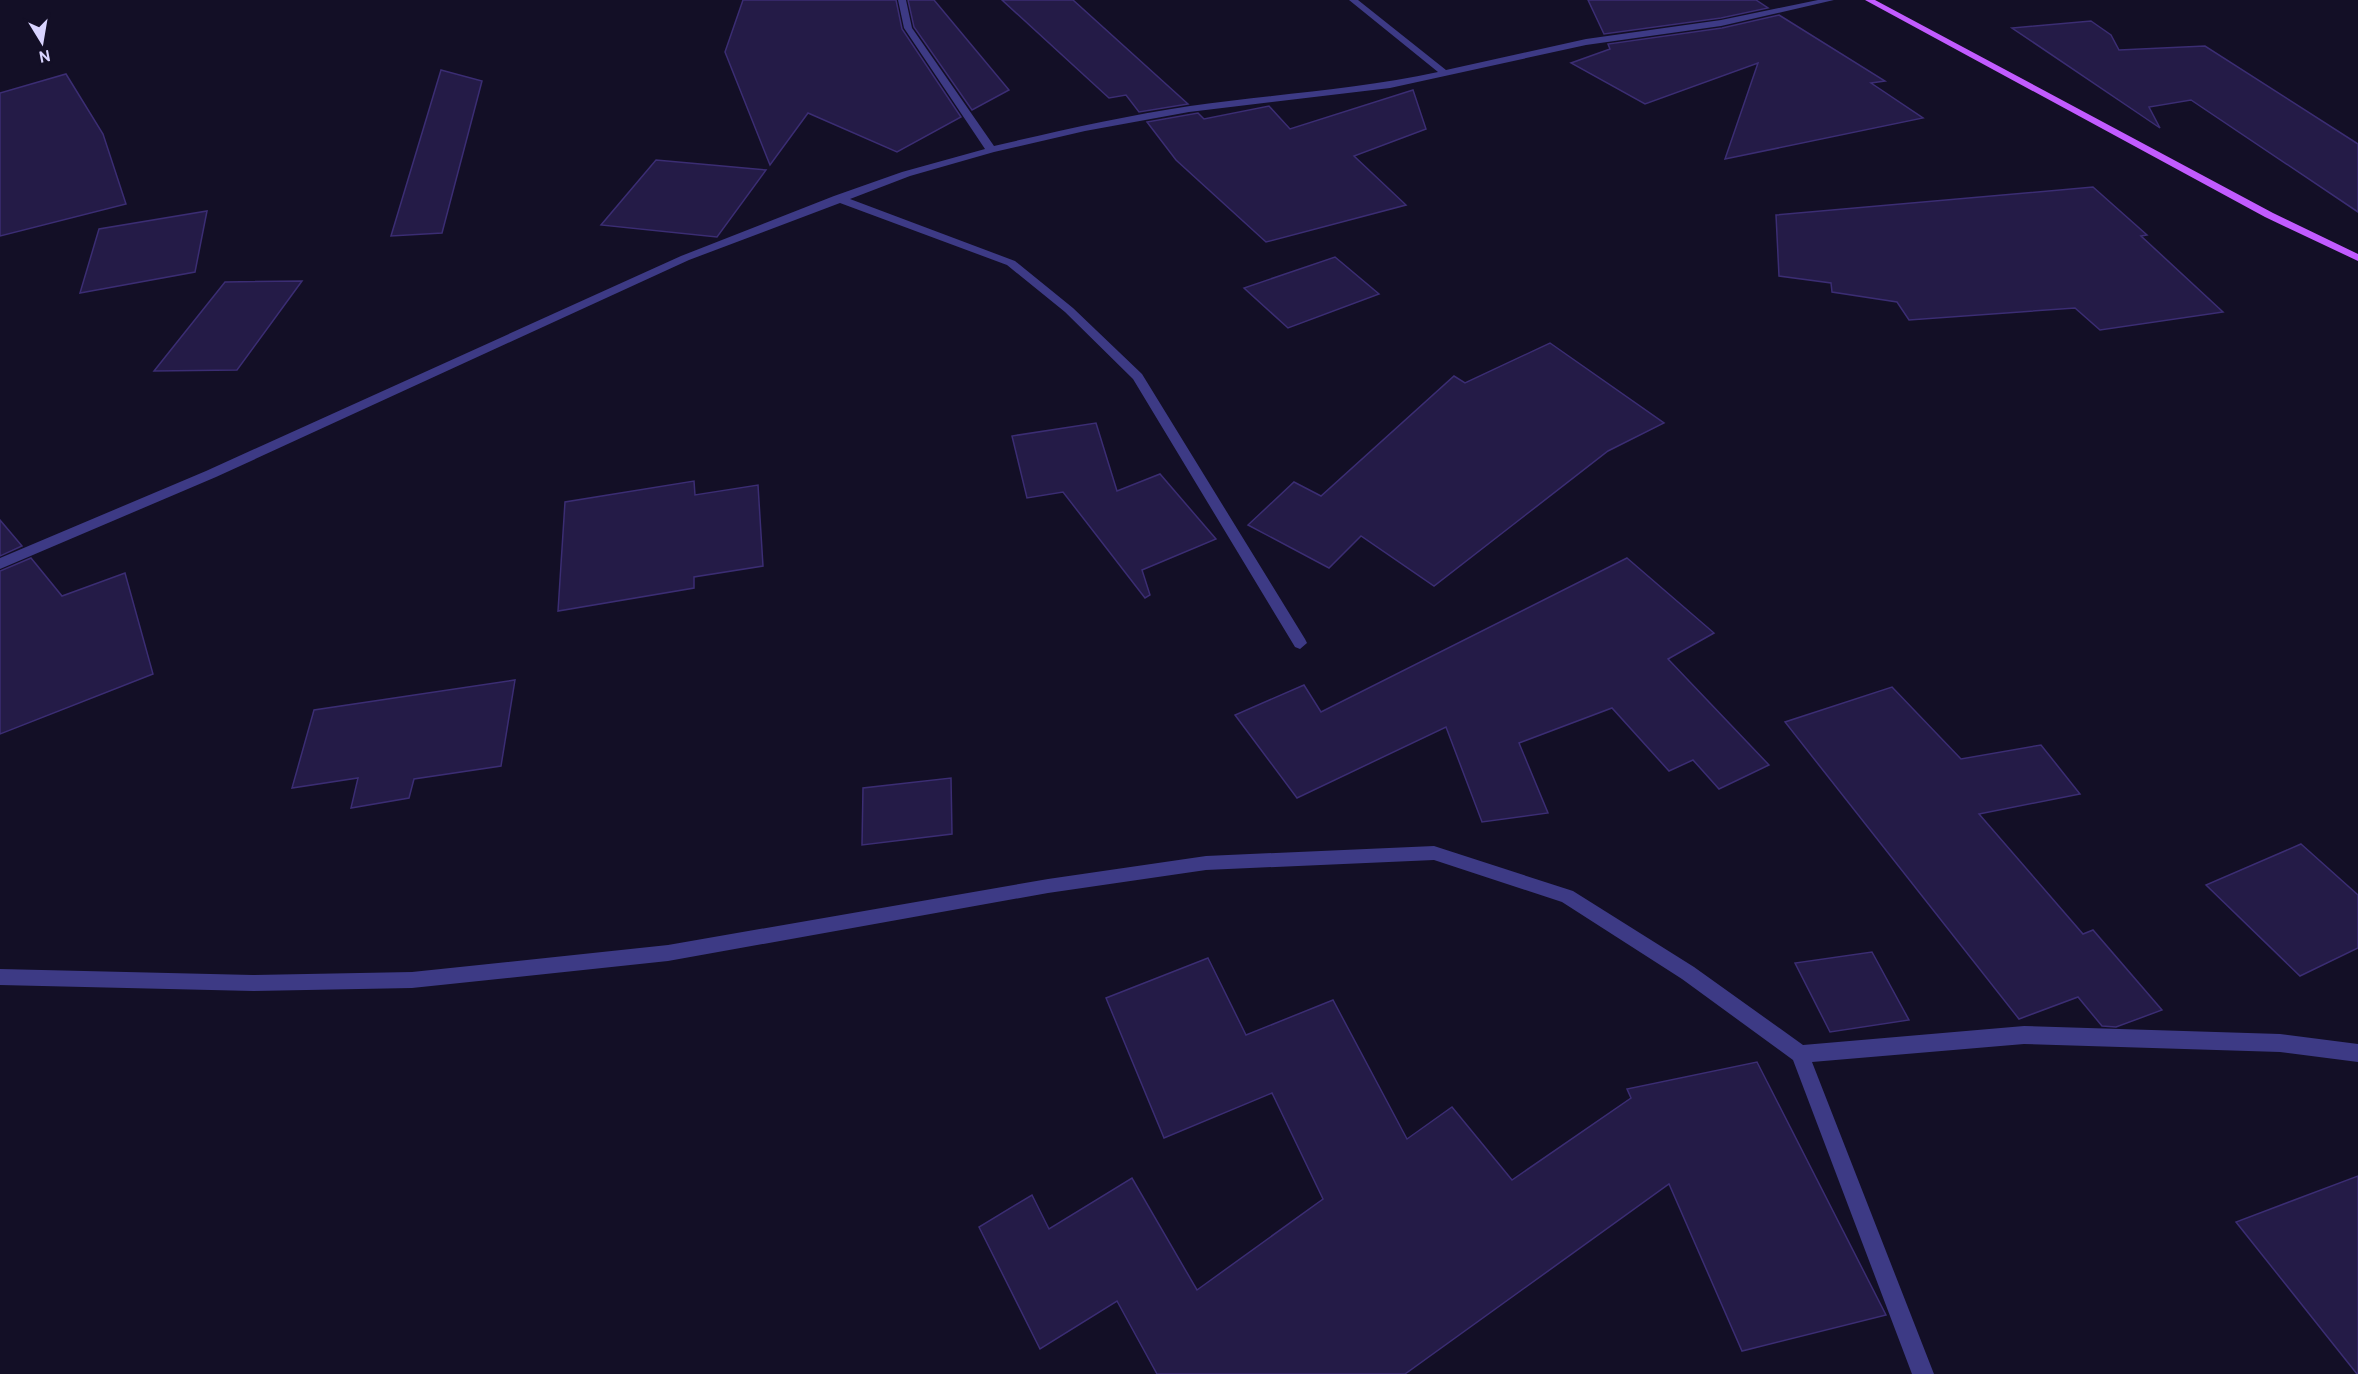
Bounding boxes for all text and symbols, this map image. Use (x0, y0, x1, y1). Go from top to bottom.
north arrow (12, 12, 72, 72)
text: N (37, 44, 52, 66)

